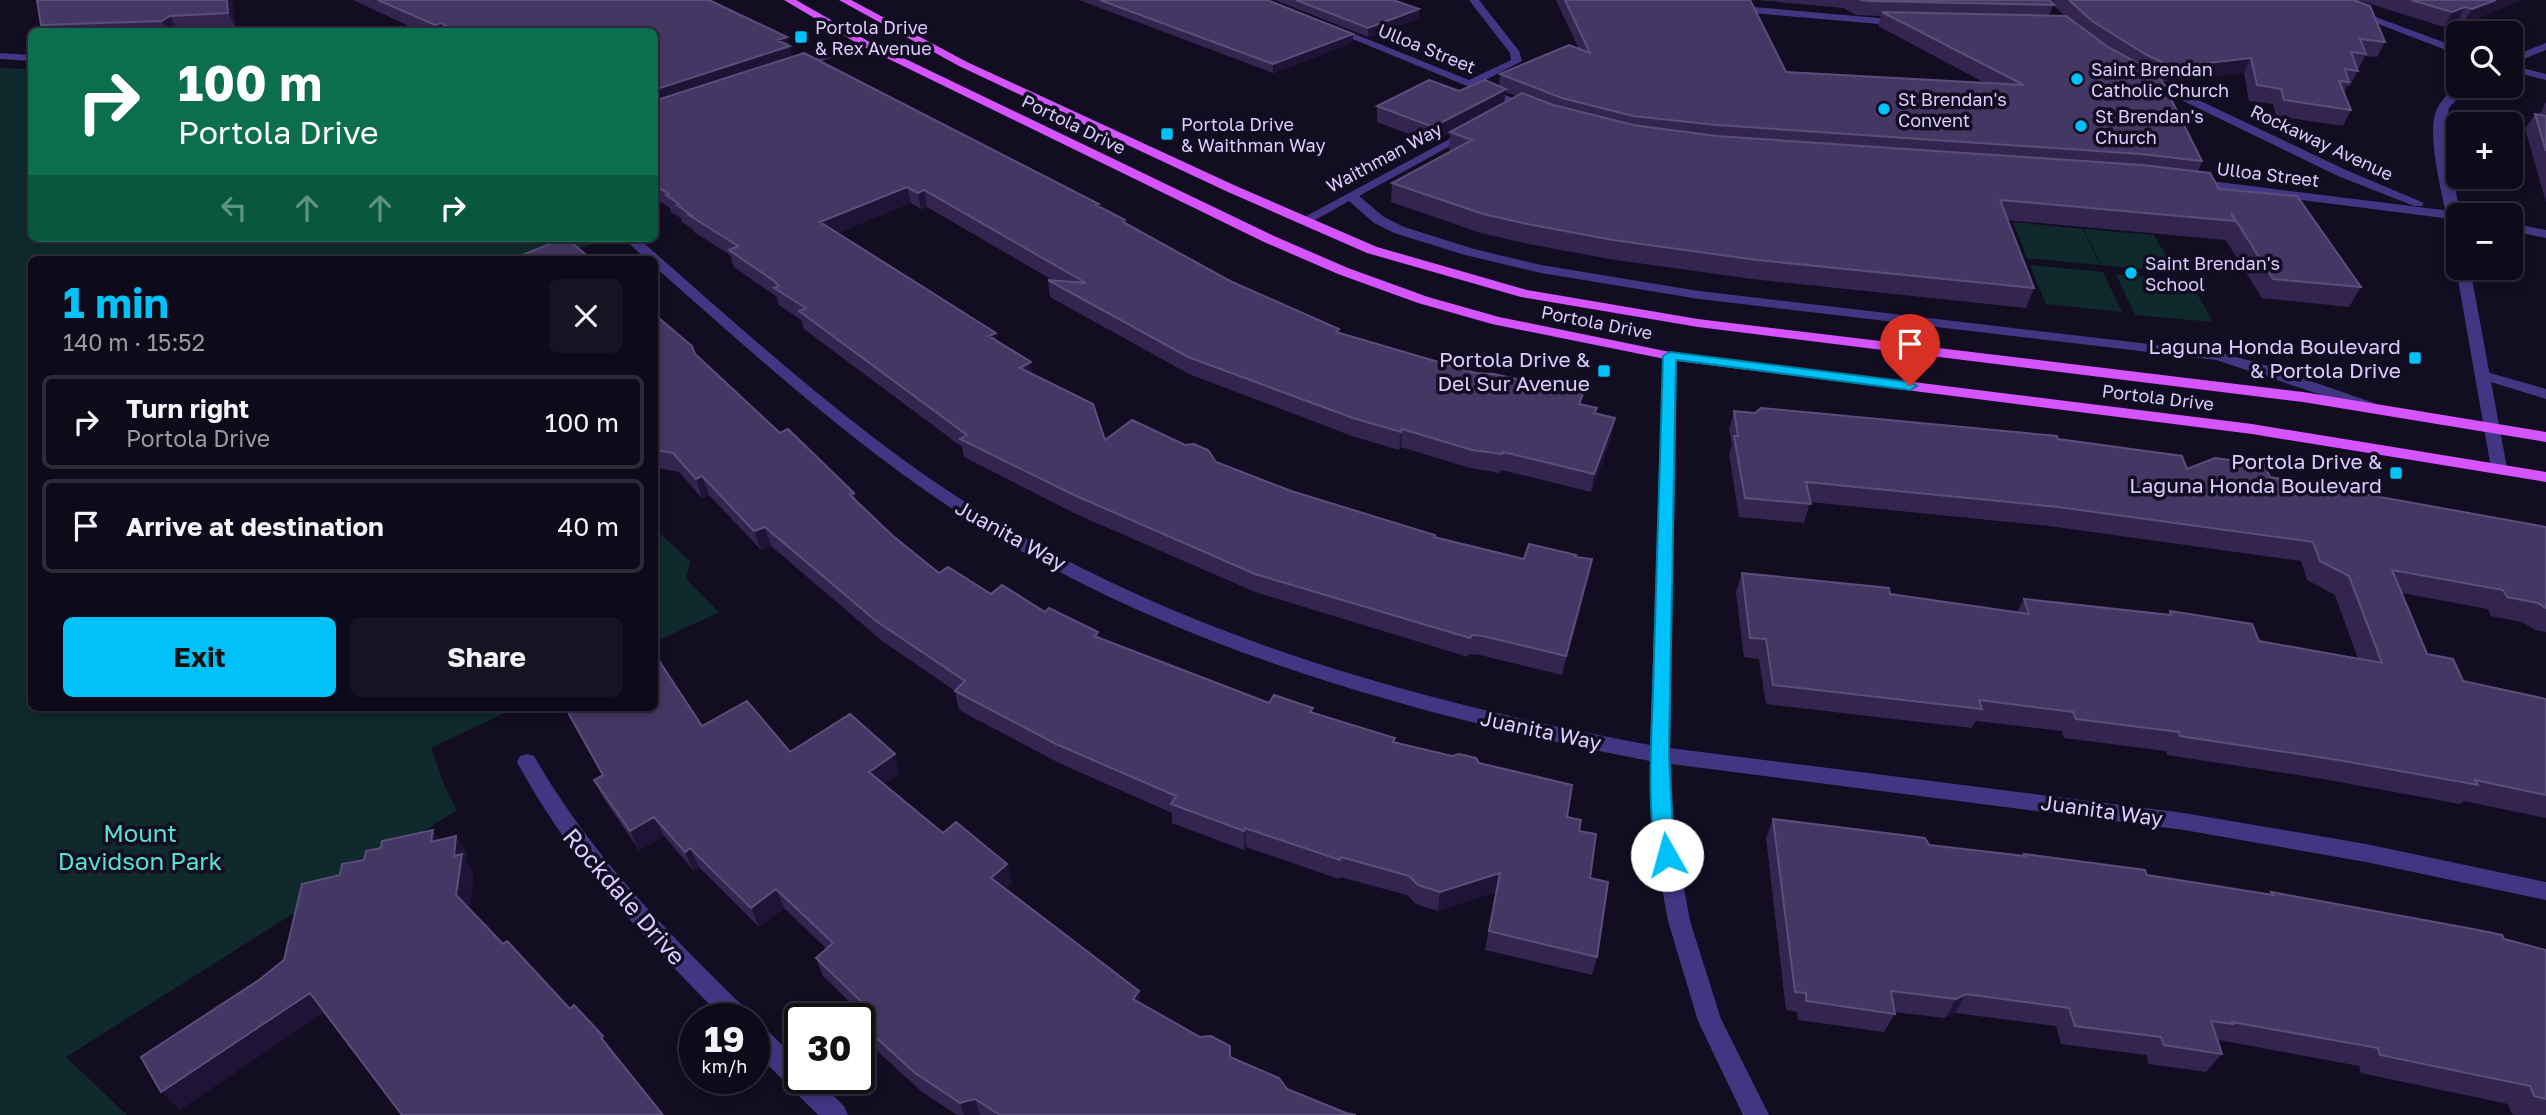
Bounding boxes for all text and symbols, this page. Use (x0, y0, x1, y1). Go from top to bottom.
place label: Portola Drive & Rex Avenue (815, 16, 932, 59)
street label: Ulloa Street (1375, 18, 1479, 78)
map controls (2446, 21, 2523, 280)
button: search (2446, 21, 2523, 98)
marker: Portola Drive & Rex Avenue (793, 29, 809, 45)
text: 100 m (178, 53, 322, 112)
icon: right (63, 56, 154, 147)
place label: Saint Brendan Catholic Church (2091, 58, 2229, 101)
marker: Saint Brendan Catholic Church (2069, 71, 2085, 87)
place label: St Brendan's Convent (1898, 88, 2007, 131)
street label: Portola Drive (1018, 89, 1130, 159)
street label: Rockaway Avenue (2247, 99, 2397, 185)
marker: St Brendan's Convent (1876, 101, 1892, 117)
place label: St Brendan's Church (2095, 105, 2204, 148)
button: + (2446, 112, 2523, 189)
text: Portola Drive (178, 113, 379, 151)
place label: Portola Drive & Waithman Way (1181, 113, 1326, 156)
street label: Waithman Way (1322, 117, 1446, 197)
marker: St Brendan's Church (2073, 118, 2089, 134)
marker: Portola Drive & Waithman Way (1159, 126, 1175, 142)
street label: Ulloa Street (2215, 157, 2321, 191)
icon: left (215, 189, 253, 227)
icon: ahead (288, 189, 326, 227)
icon: ahead (361, 189, 399, 227)
icon: right (434, 189, 472, 227)
button: − (2446, 203, 2523, 280)
place label: Saint Brendan's School (2145, 252, 2280, 295)
marker: Saint Brendan's School (2123, 265, 2139, 281)
text: 1 min (63, 277, 169, 327)
button: close (549, 279, 623, 353)
street label: Portola Drive (1540, 300, 1654, 344)
pin (1880, 314, 1940, 386)
icon: arrive (1891, 325, 1929, 363)
text: 140 m · 15:52 (63, 328, 205, 356)
place label: Laguna Honda Boulevard & Portola Drive (2148, 333, 2401, 383)
place label: Portola Drive & Del Sur Avenue (1437, 346, 1590, 396)
marker: Laguna Honda Boulevard & Portola Drive (2407, 350, 2423, 366)
marker: Portola Drive & Del Sur Avenue (1596, 363, 1612, 379)
street label: Portola Drive (2101, 379, 2215, 415)
text: Turn right (126, 393, 249, 424)
icon: right (67, 403, 105, 441)
text: 100 m (545, 407, 619, 438)
text: Portola Drive (126, 424, 270, 452)
place label: Portola Drive & Laguna Honda Boulevard (2129, 448, 2382, 498)
marker: Portola Drive & Laguna Honda Boulevard (2388, 465, 2404, 481)
street label: Juanita Way (951, 494, 1071, 576)
icon: arrive (67, 507, 105, 545)
text: Arrive at destination (126, 511, 384, 542)
text: 40 m (558, 511, 619, 542)
button: Exit (63, 617, 336, 697)
button: Share (350, 617, 623, 697)
street label: Juanita Way (1478, 705, 1604, 756)
street label: Juanita Way (2039, 789, 2165, 831)
park label: Mount Davidson Park (58, 818, 222, 875)
position arrow (1630, 818, 1704, 892)
street label: Rockdale Drive (558, 822, 692, 970)
speed limit sign: 30 (784, 1003, 875, 1094)
text: 19 (704, 1018, 745, 1060)
text: km/h (702, 1055, 747, 1077)

